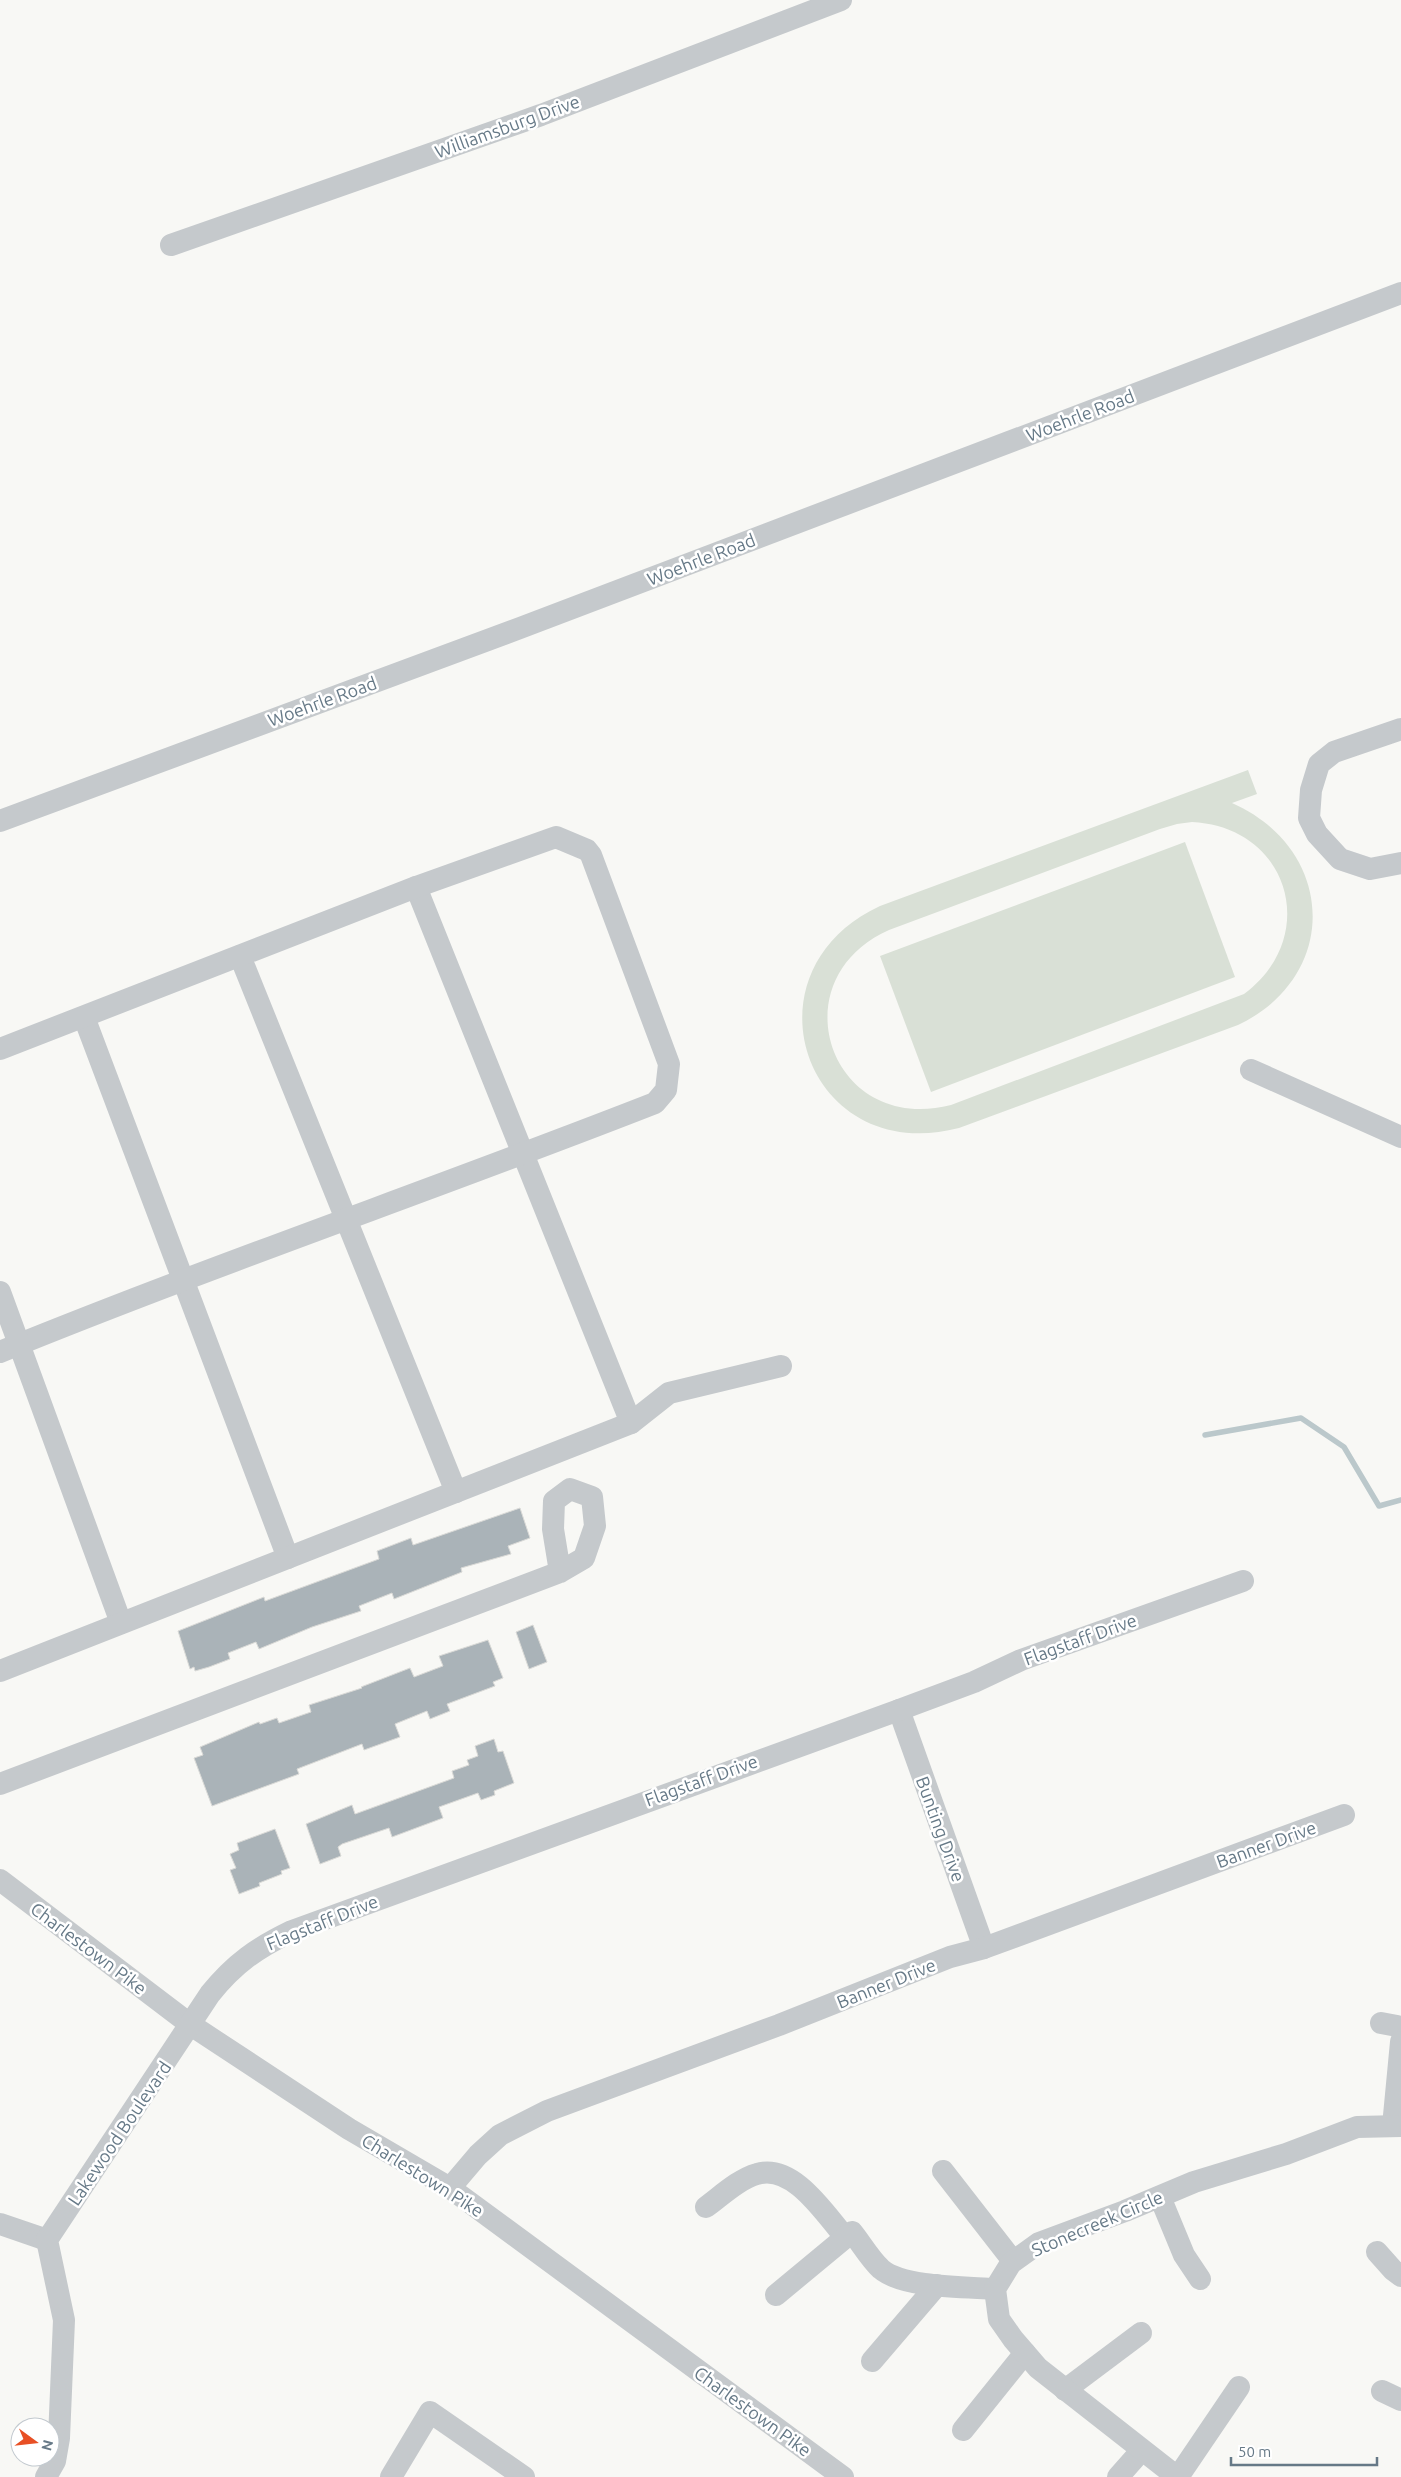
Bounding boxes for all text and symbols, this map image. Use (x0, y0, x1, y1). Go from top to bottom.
street label: Williamsburg Drive (432, 91, 582, 161)
street label: Woehrle Road (1023, 385, 1137, 445)
street label: Woehrle Road (644, 529, 758, 589)
street label: Woehrle Road (265, 672, 379, 730)
street label: Flagstaff Drive (1021, 1609, 1139, 1669)
street label: Flagstaff Drive (642, 1750, 760, 1810)
street label: Bunting Drive (913, 1774, 969, 1884)
street label: Banner Drive (1213, 1817, 1319, 1871)
street label: Flagstaff Drive (263, 1891, 381, 1953)
street label: Charlestown Pike (27, 1898, 151, 1998)
street label: Banner Drive (834, 1954, 938, 2012)
street label: Lakewood Boulevard (63, 2057, 175, 2209)
street label: Charlestown Pike (358, 2130, 488, 2220)
street label: Stonecreek Circle (1028, 2186, 1166, 2260)
street label: Charlestown Pike (691, 2362, 815, 2460)
north arrow (10, 2417, 60, 2467)
scale bar (1231, 2434, 1377, 2466)
text: N (38, 2438, 57, 2452)
text: 50 m (1238, 2443, 1271, 2460)

